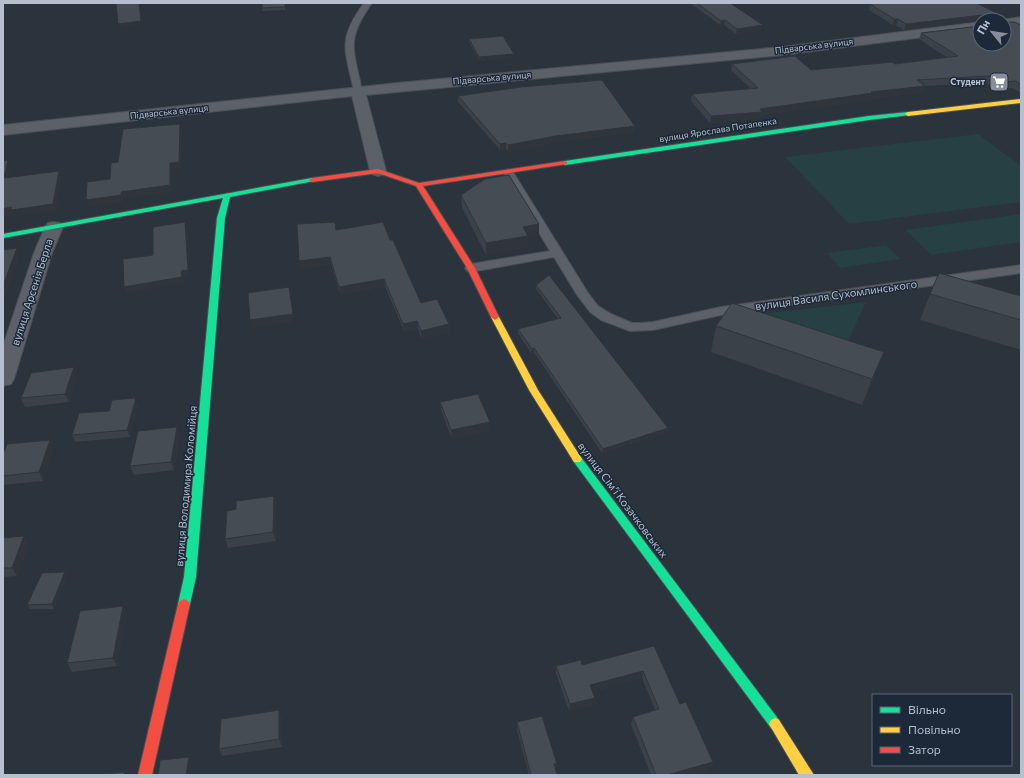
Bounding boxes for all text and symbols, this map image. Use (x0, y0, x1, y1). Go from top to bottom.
north arrow (972, 12, 1012, 52)
text: Пн (974, 17, 992, 36)
street label: Підварська вулиця (774, 35, 854, 56)
street label: Підварська вулиця (452, 69, 532, 86)
supermarket icon: Студент (988, 71, 1010, 93)
place label: Студент (950, 76, 986, 87)
street label: Підварська вулиця (129, 102, 209, 121)
street label: вулиця Ярослава Потапенка (658, 115, 778, 144)
street label: вулиця Арсенія Берла (8, 237, 55, 347)
street label: вулиця Василя Сухомлинського (754, 277, 918, 312)
street label: вулиця Володимира Коломійця (172, 405, 199, 567)
street label: вулиця Сімʼї Козачковських (576, 439, 671, 560)
legend (872, 694, 1012, 766)
text: Вільно (908, 702, 946, 716)
text: Повільно (908, 722, 961, 736)
text: Затор (908, 742, 941, 756)

